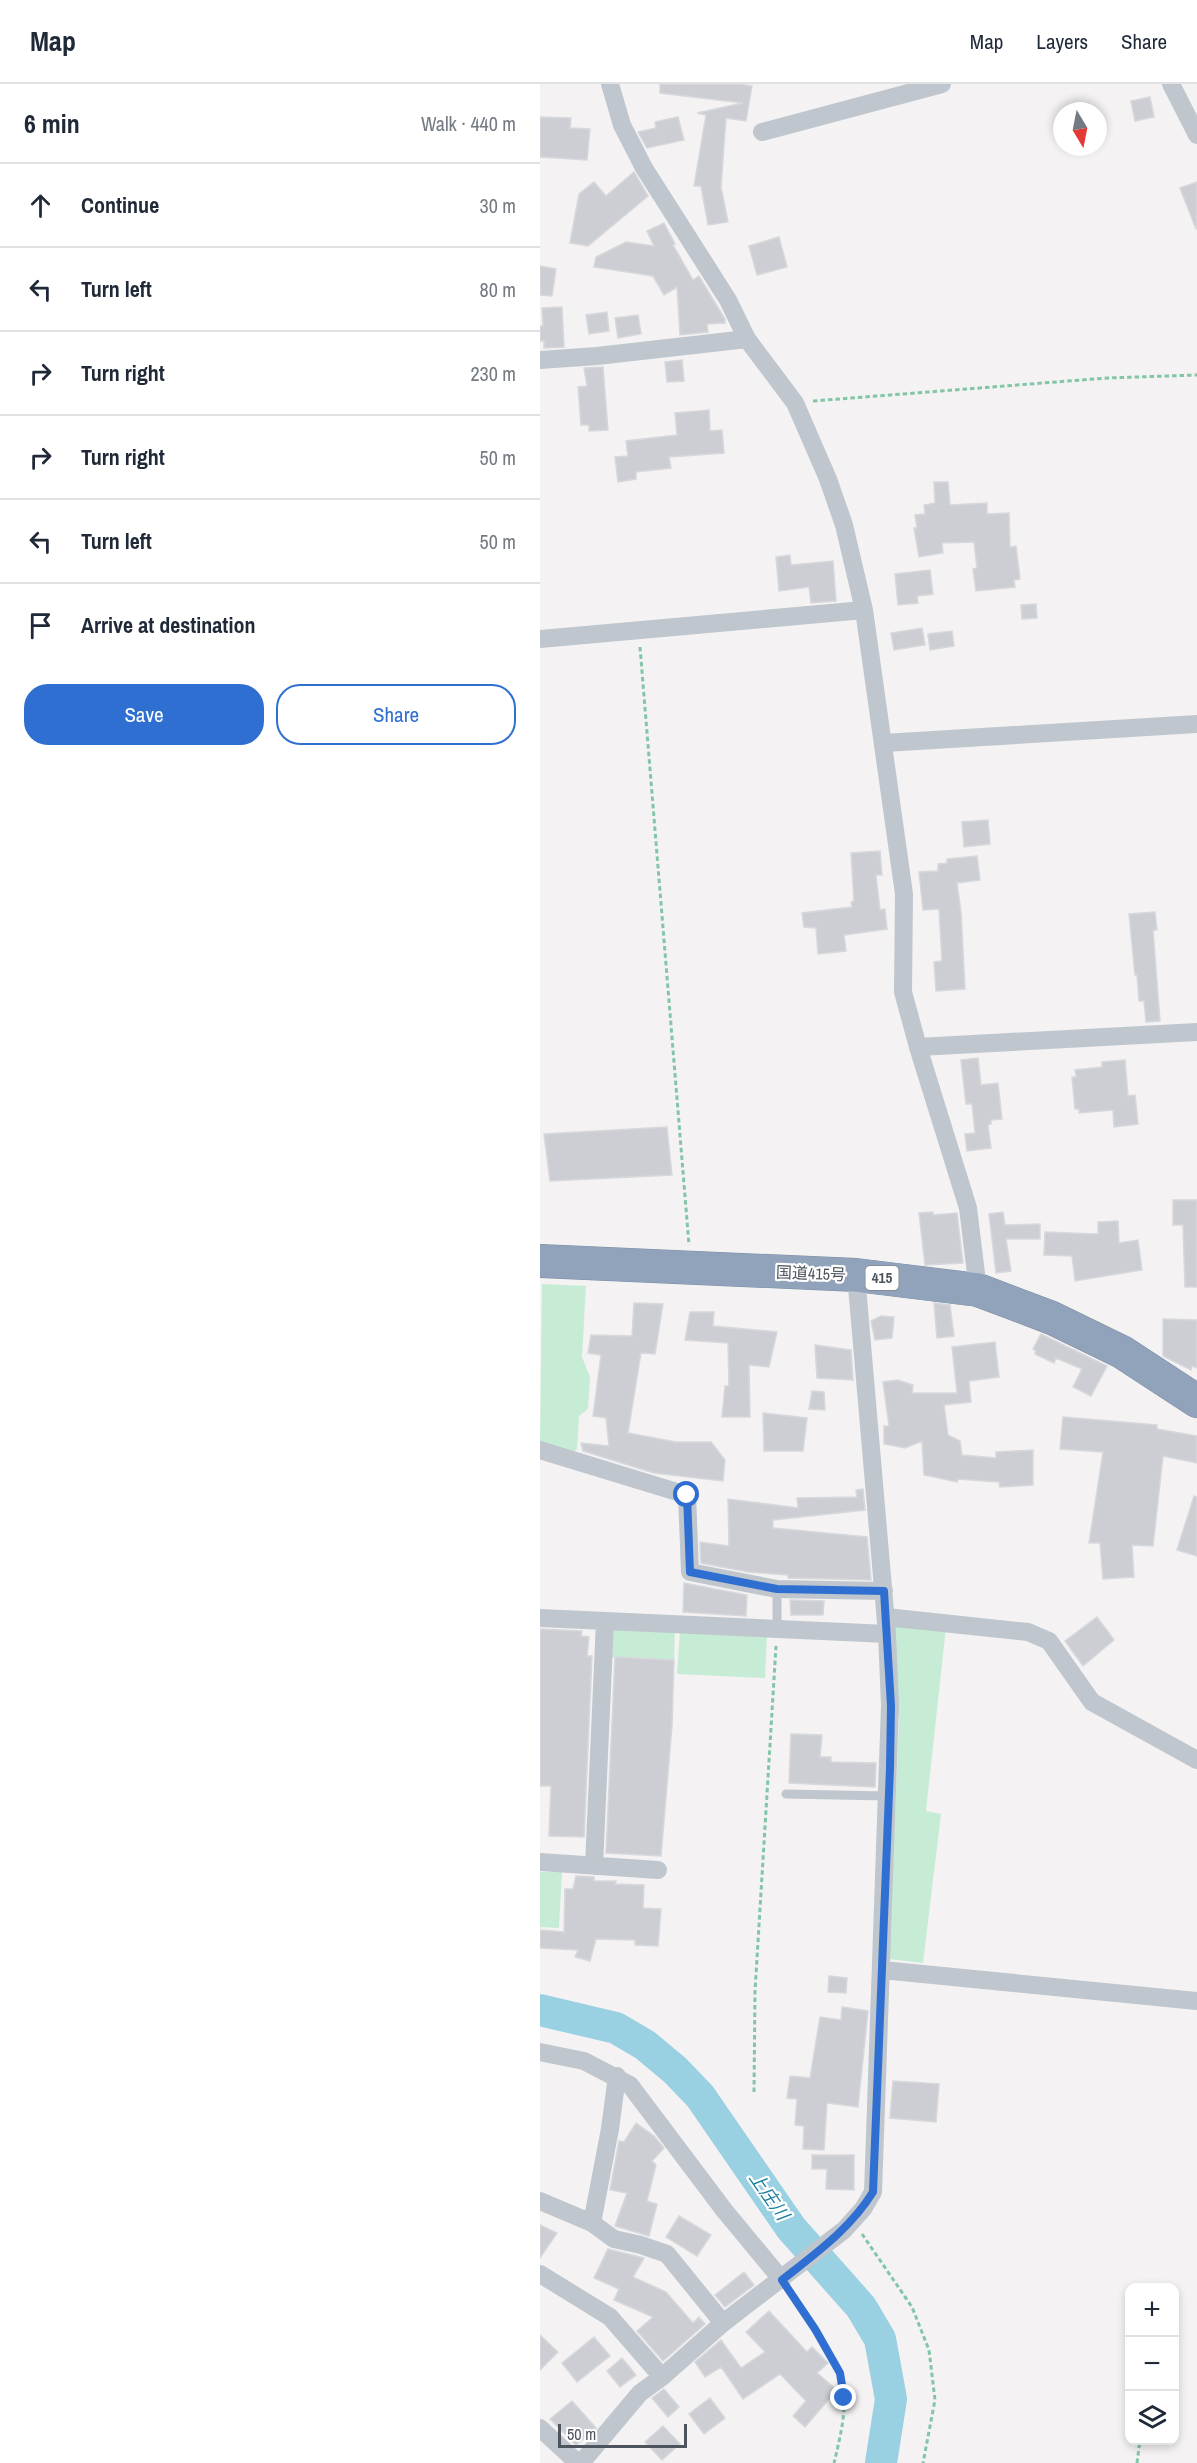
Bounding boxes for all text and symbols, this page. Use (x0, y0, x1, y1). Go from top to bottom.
text: Map (30, 22, 76, 60)
text: Map (970, 27, 1003, 56)
text: Layers (1036, 27, 1088, 56)
text: Share (1121, 27, 1167, 56)
north arrow (1053, 102, 1107, 156)
text: 6 min (24, 106, 80, 141)
text: Walk · 440 m (421, 110, 516, 137)
icon: ahead (24, 189, 57, 222)
text: Continue (81, 190, 159, 220)
text: 30 m (480, 192, 516, 219)
icon: left (24, 273, 57, 306)
text: Turn left (81, 274, 152, 304)
text: 80 m (480, 276, 516, 303)
icon: right (24, 357, 57, 390)
text: Turn right (81, 358, 165, 388)
text: 230 m (470, 360, 516, 387)
icon: right (24, 441, 57, 474)
text: Turn right (81, 442, 165, 472)
text: 50 m (480, 444, 516, 471)
icon: left (24, 525, 57, 558)
text: Turn left (81, 526, 152, 556)
text: 50 m (480, 528, 516, 555)
icon: arrive (24, 609, 57, 642)
text: Arrive at destination (81, 610, 255, 640)
button: Save (24, 684, 264, 745)
button: Share (276, 684, 516, 745)
street label: 国道415号 (776, 1261, 846, 1285)
road number: 415 (866, 1266, 898, 1290)
route start (673, 1481, 699, 1507)
water label: 上庄川 (744, 2166, 796, 2227)
map controls (1125, 2283, 1179, 2445)
button: + (1125, 2283, 1179, 2337)
button: − (1125, 2337, 1179, 2391)
route end (830, 2384, 856, 2410)
button: layers (1125, 2391, 1179, 2445)
scale bar (558, 2421, 687, 2448)
text: 50 m (567, 2423, 596, 2445)

